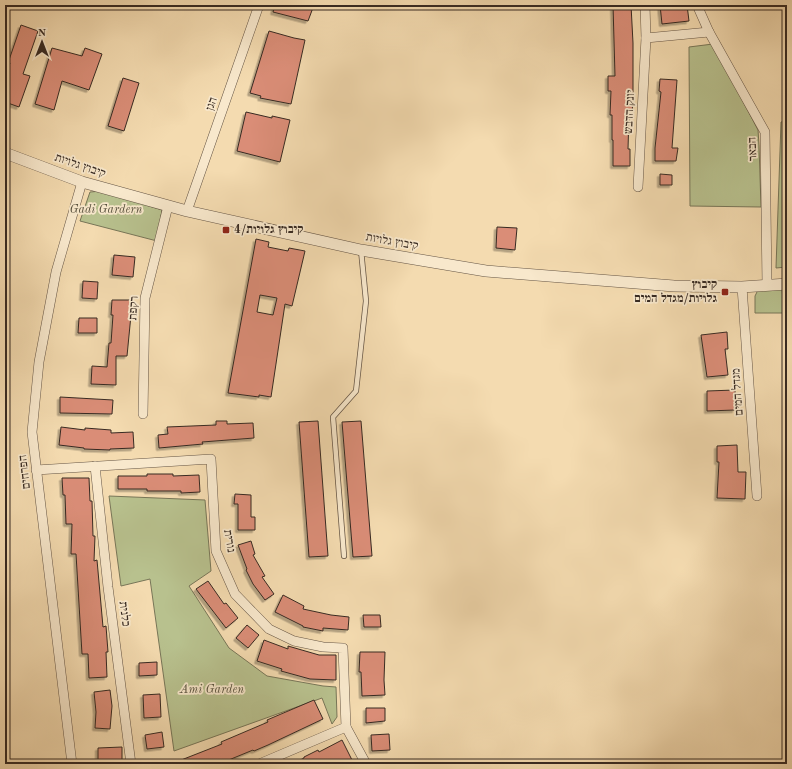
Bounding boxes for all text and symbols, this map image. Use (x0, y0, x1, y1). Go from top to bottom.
north arrow (22, 22, 62, 62)
text: N (38, 28, 47, 39)
street label: יונק הדבש (623, 90, 637, 134)
street label: הגן (204, 96, 220, 112)
street label: הבאר (747, 137, 759, 161)
street label: קיבוץ גלויות (53, 150, 108, 180)
park label: Gadi Gardern (70, 204, 143, 216)
place label: קיבוץ גלויות/4 (234, 223, 303, 236)
marker: קיבוץ גלויות/4 (221, 225, 231, 235)
street label: קיבוץ גלויות (365, 230, 420, 253)
place label: קיבוץ גלויות/מגדל המים (634, 279, 717, 305)
marker: קיבוץ גלויות/מגדל המים (720, 287, 730, 297)
street label: רקפת (127, 295, 141, 321)
street label: מגדל המים (728, 368, 746, 416)
street label: הפרחים (17, 454, 33, 490)
street label: נורית (221, 529, 237, 553)
street label: כלנית (116, 600, 134, 628)
park label: Ami Garden (179, 684, 244, 696)

